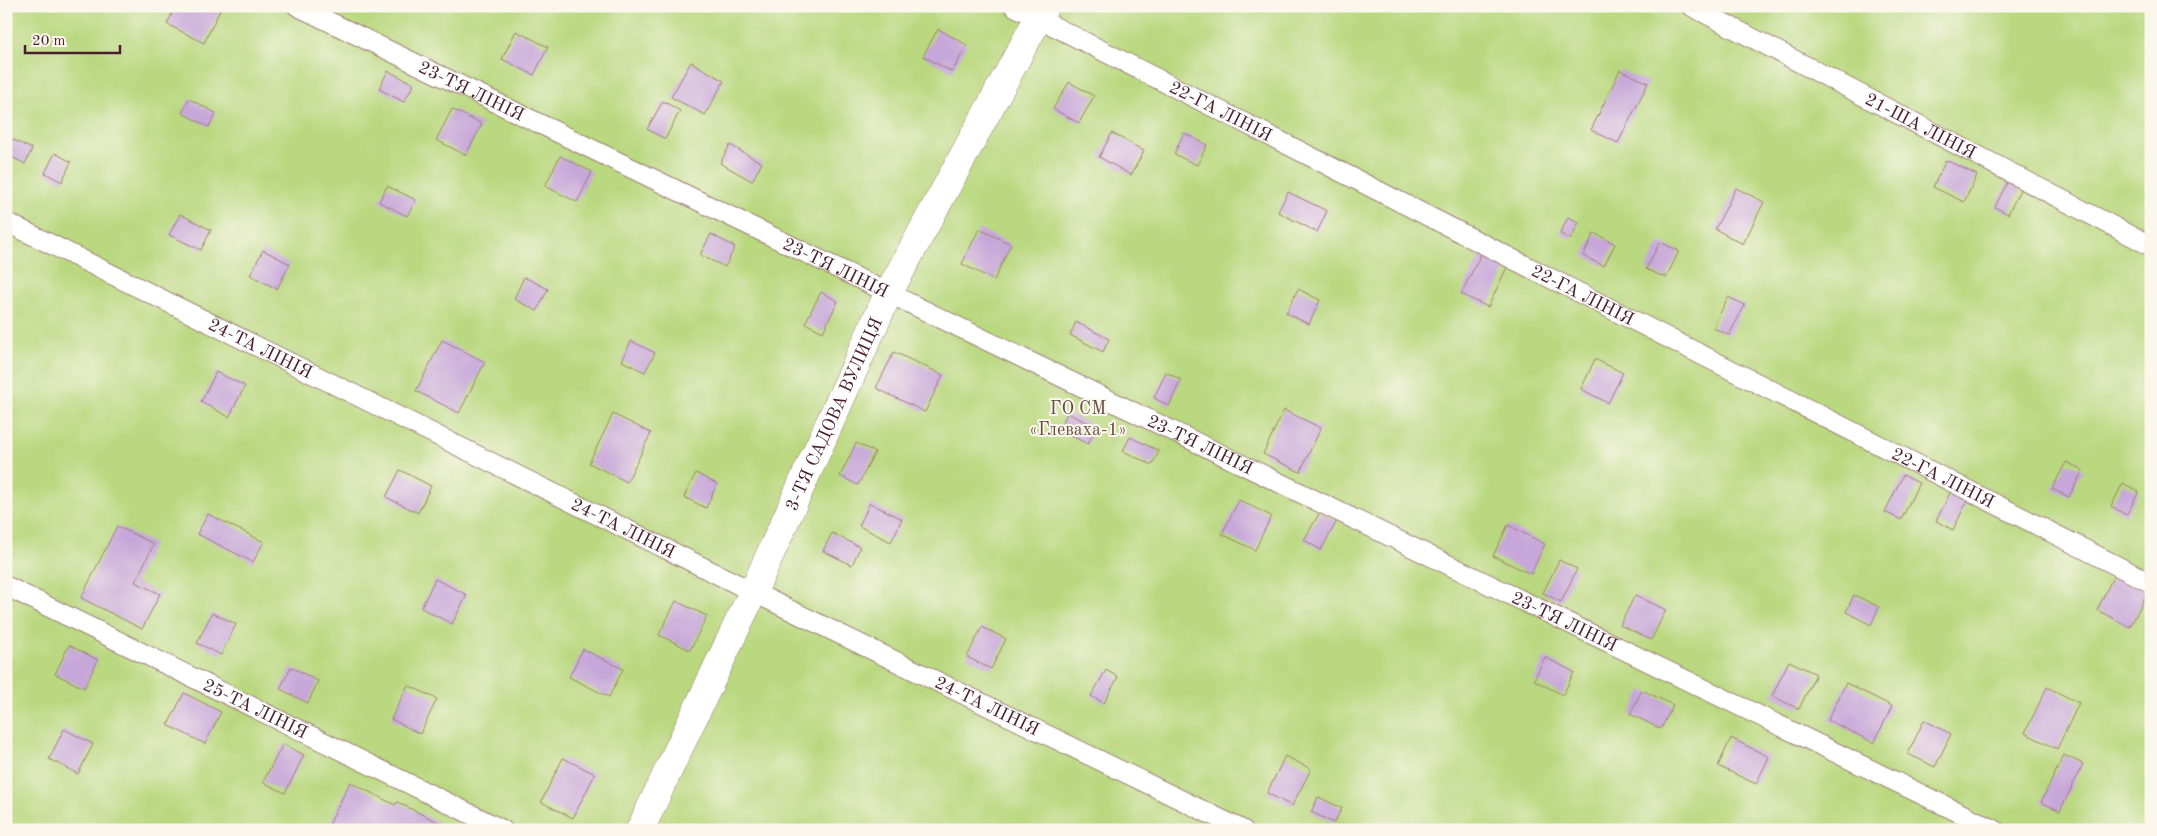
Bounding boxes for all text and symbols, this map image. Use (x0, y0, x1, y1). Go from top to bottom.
scale bar (25, 22, 120, 54)
text: 20 m (32, 34, 66, 49)
street label: 23-ТЯ ЛІНІЯ (415, 58, 527, 125)
street label: 22-ГА ЛІНІЯ (1166, 78, 1275, 145)
street label: 21-ША ЛІНІЯ (1862, 90, 1978, 163)
street label: 23-ТЯ ЛІНІЯ (780, 235, 891, 302)
street label: 22-ГА ЛІНІЯ (1528, 262, 1637, 329)
street label: 3-ТЯ САДОВА ВУЛИЦЯ (783, 315, 886, 514)
street label: 24-ТА ЛІНІЯ (205, 316, 315, 382)
park label: ГО СМ «Глеваха-1» (1029, 400, 1127, 439)
street label: 23-ТЯ ЛІНІЯ (1144, 412, 1255, 478)
street label: 22-ГА ЛІНІЯ (1889, 445, 1997, 512)
street label: 24-ТА ЛІНІЯ (568, 495, 678, 562)
street label: 23-ТЯ ЛІНІЯ (1509, 589, 1620, 655)
street label: 24-ТА ЛІНІЯ (932, 674, 1042, 740)
street label: 25-ТА ЛІНІЯ (200, 676, 310, 743)

